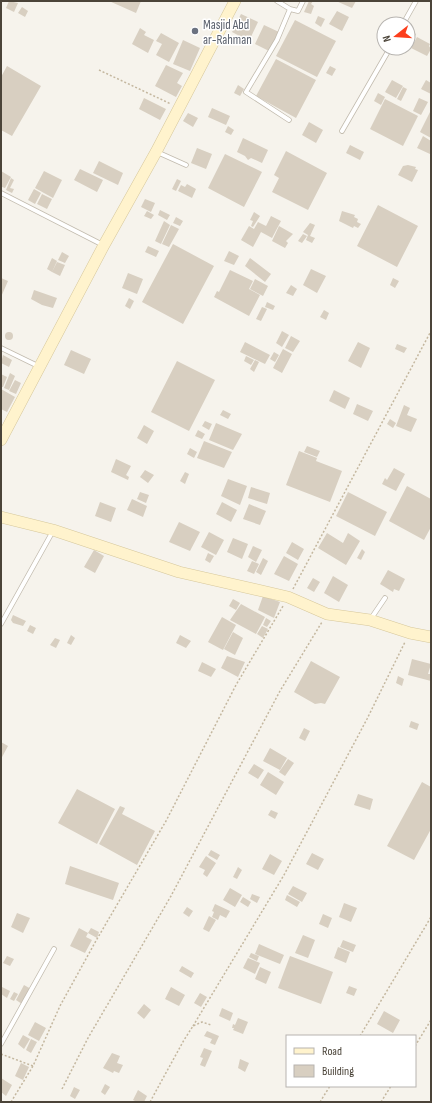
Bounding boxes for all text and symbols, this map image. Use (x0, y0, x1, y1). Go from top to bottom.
north arrow (376, 16, 416, 56)
place label: Masjid Abd ar-Rahman (203, 17, 252, 48)
marker: Masjid Abd ar-Rahman (190, 26, 200, 36)
text: N (380, 34, 394, 43)
legend (286, 1035, 416, 1087)
text: Road (322, 1044, 342, 1059)
text: Building (322, 1064, 354, 1079)

